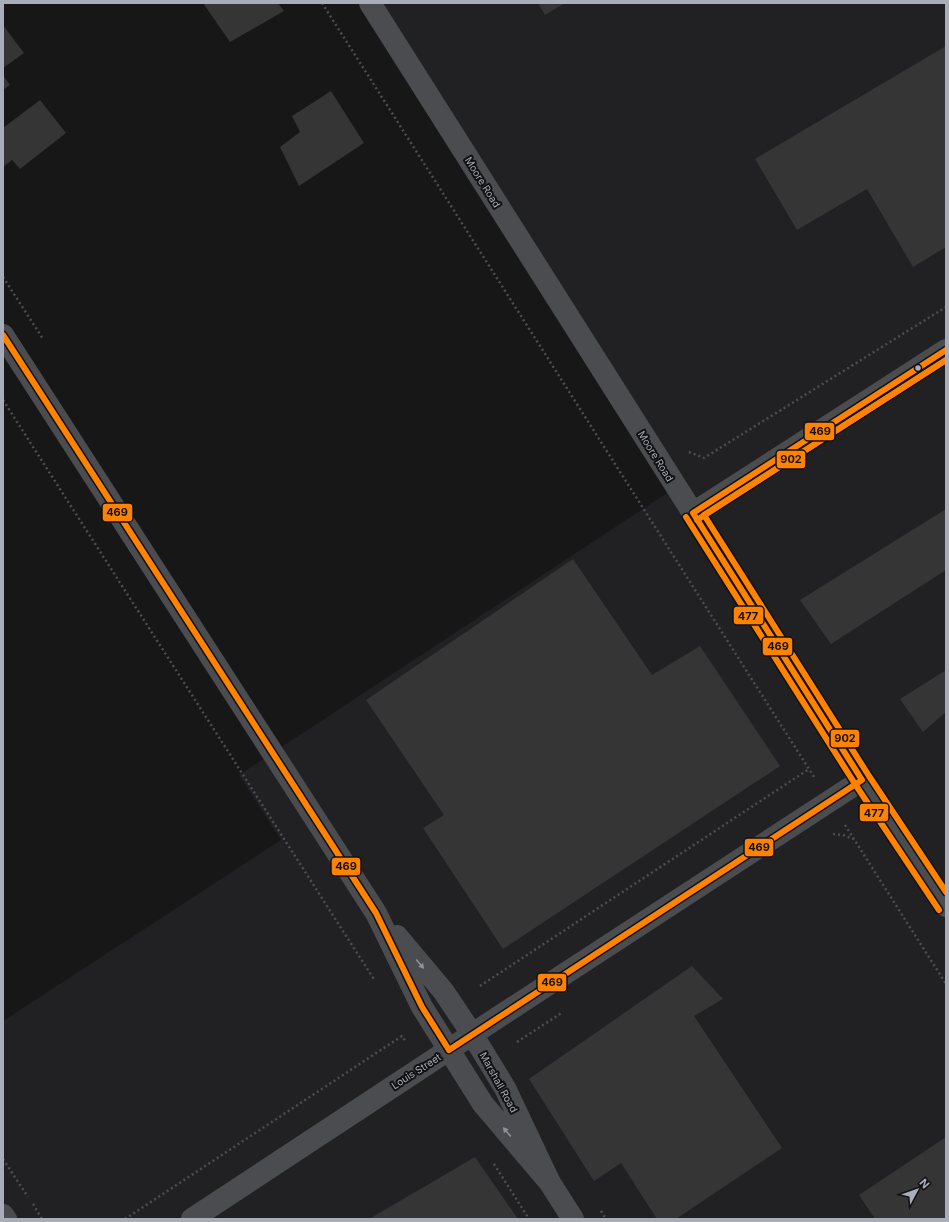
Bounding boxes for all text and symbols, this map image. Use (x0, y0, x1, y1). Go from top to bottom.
street label: Moore Road (463, 154, 503, 210)
unlabelled marker (913, 363, 923, 373)
line badge: 469 (804, 422, 835, 441)
text: 469 (809, 424, 831, 438)
street label: Moore Road (636, 428, 676, 484)
line badge: 902 (776, 450, 806, 469)
text: 902 (780, 452, 802, 466)
line badge: 469 (102, 503, 133, 522)
text: 469 (106, 505, 128, 519)
line badge: 477 (733, 606, 764, 625)
text: 477 (738, 609, 758, 623)
line badge: 469 (762, 637, 793, 656)
text: 469 (767, 639, 789, 653)
line badge: 902 (830, 729, 860, 748)
text: 902 (834, 731, 856, 745)
line badge: 477 (859, 803, 889, 822)
text: 477 (864, 806, 884, 820)
line badge: 469 (744, 838, 774, 857)
text: 469 (748, 840, 770, 854)
line badge: 469 (331, 857, 361, 876)
text: 469 (335, 859, 357, 873)
one-way arrow (415, 958, 424, 969)
line badge: 469 (537, 973, 567, 992)
text: 469 (541, 975, 563, 989)
street label: Louis Street (389, 1050, 443, 1091)
street label: Marshall Road (478, 1050, 520, 1114)
one-way arrow (502, 1127, 512, 1137)
north arrow (897, 1170, 937, 1210)
text: N (917, 1176, 933, 1191)

